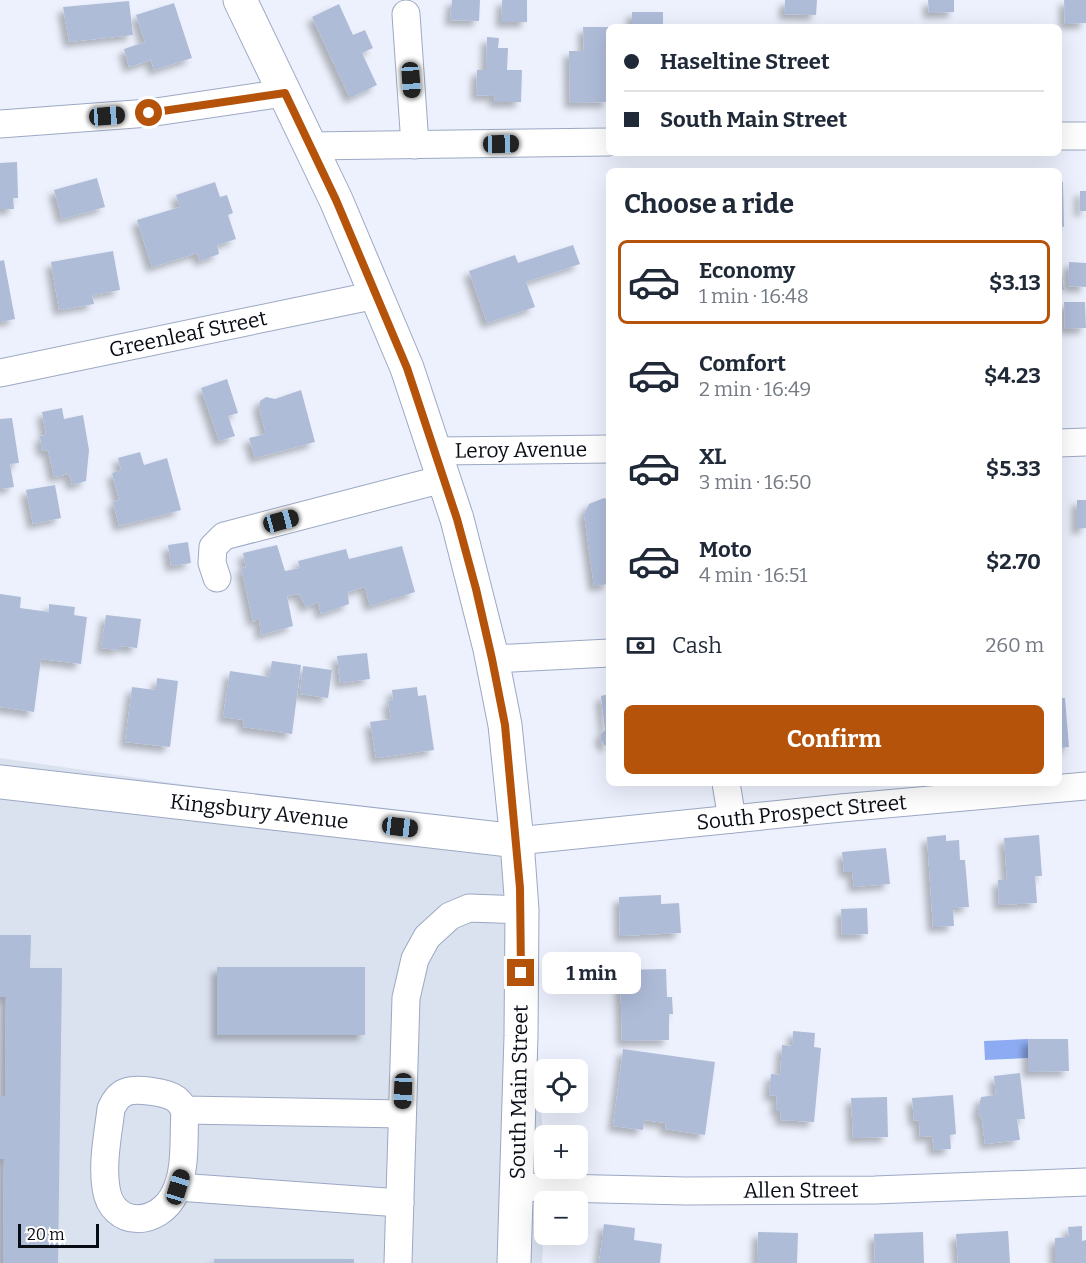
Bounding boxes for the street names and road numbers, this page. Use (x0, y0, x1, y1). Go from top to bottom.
street label: Greenleaf Street (107, 305, 270, 363)
street label: Leroy Avenue (455, 436, 587, 464)
street label: Kingsbury Avenue (169, 788, 350, 835)
street label: South Prospect Street (695, 789, 908, 836)
street label: South Main Street (504, 1004, 534, 1180)
street label: Allen Street (743, 1177, 859, 1204)

